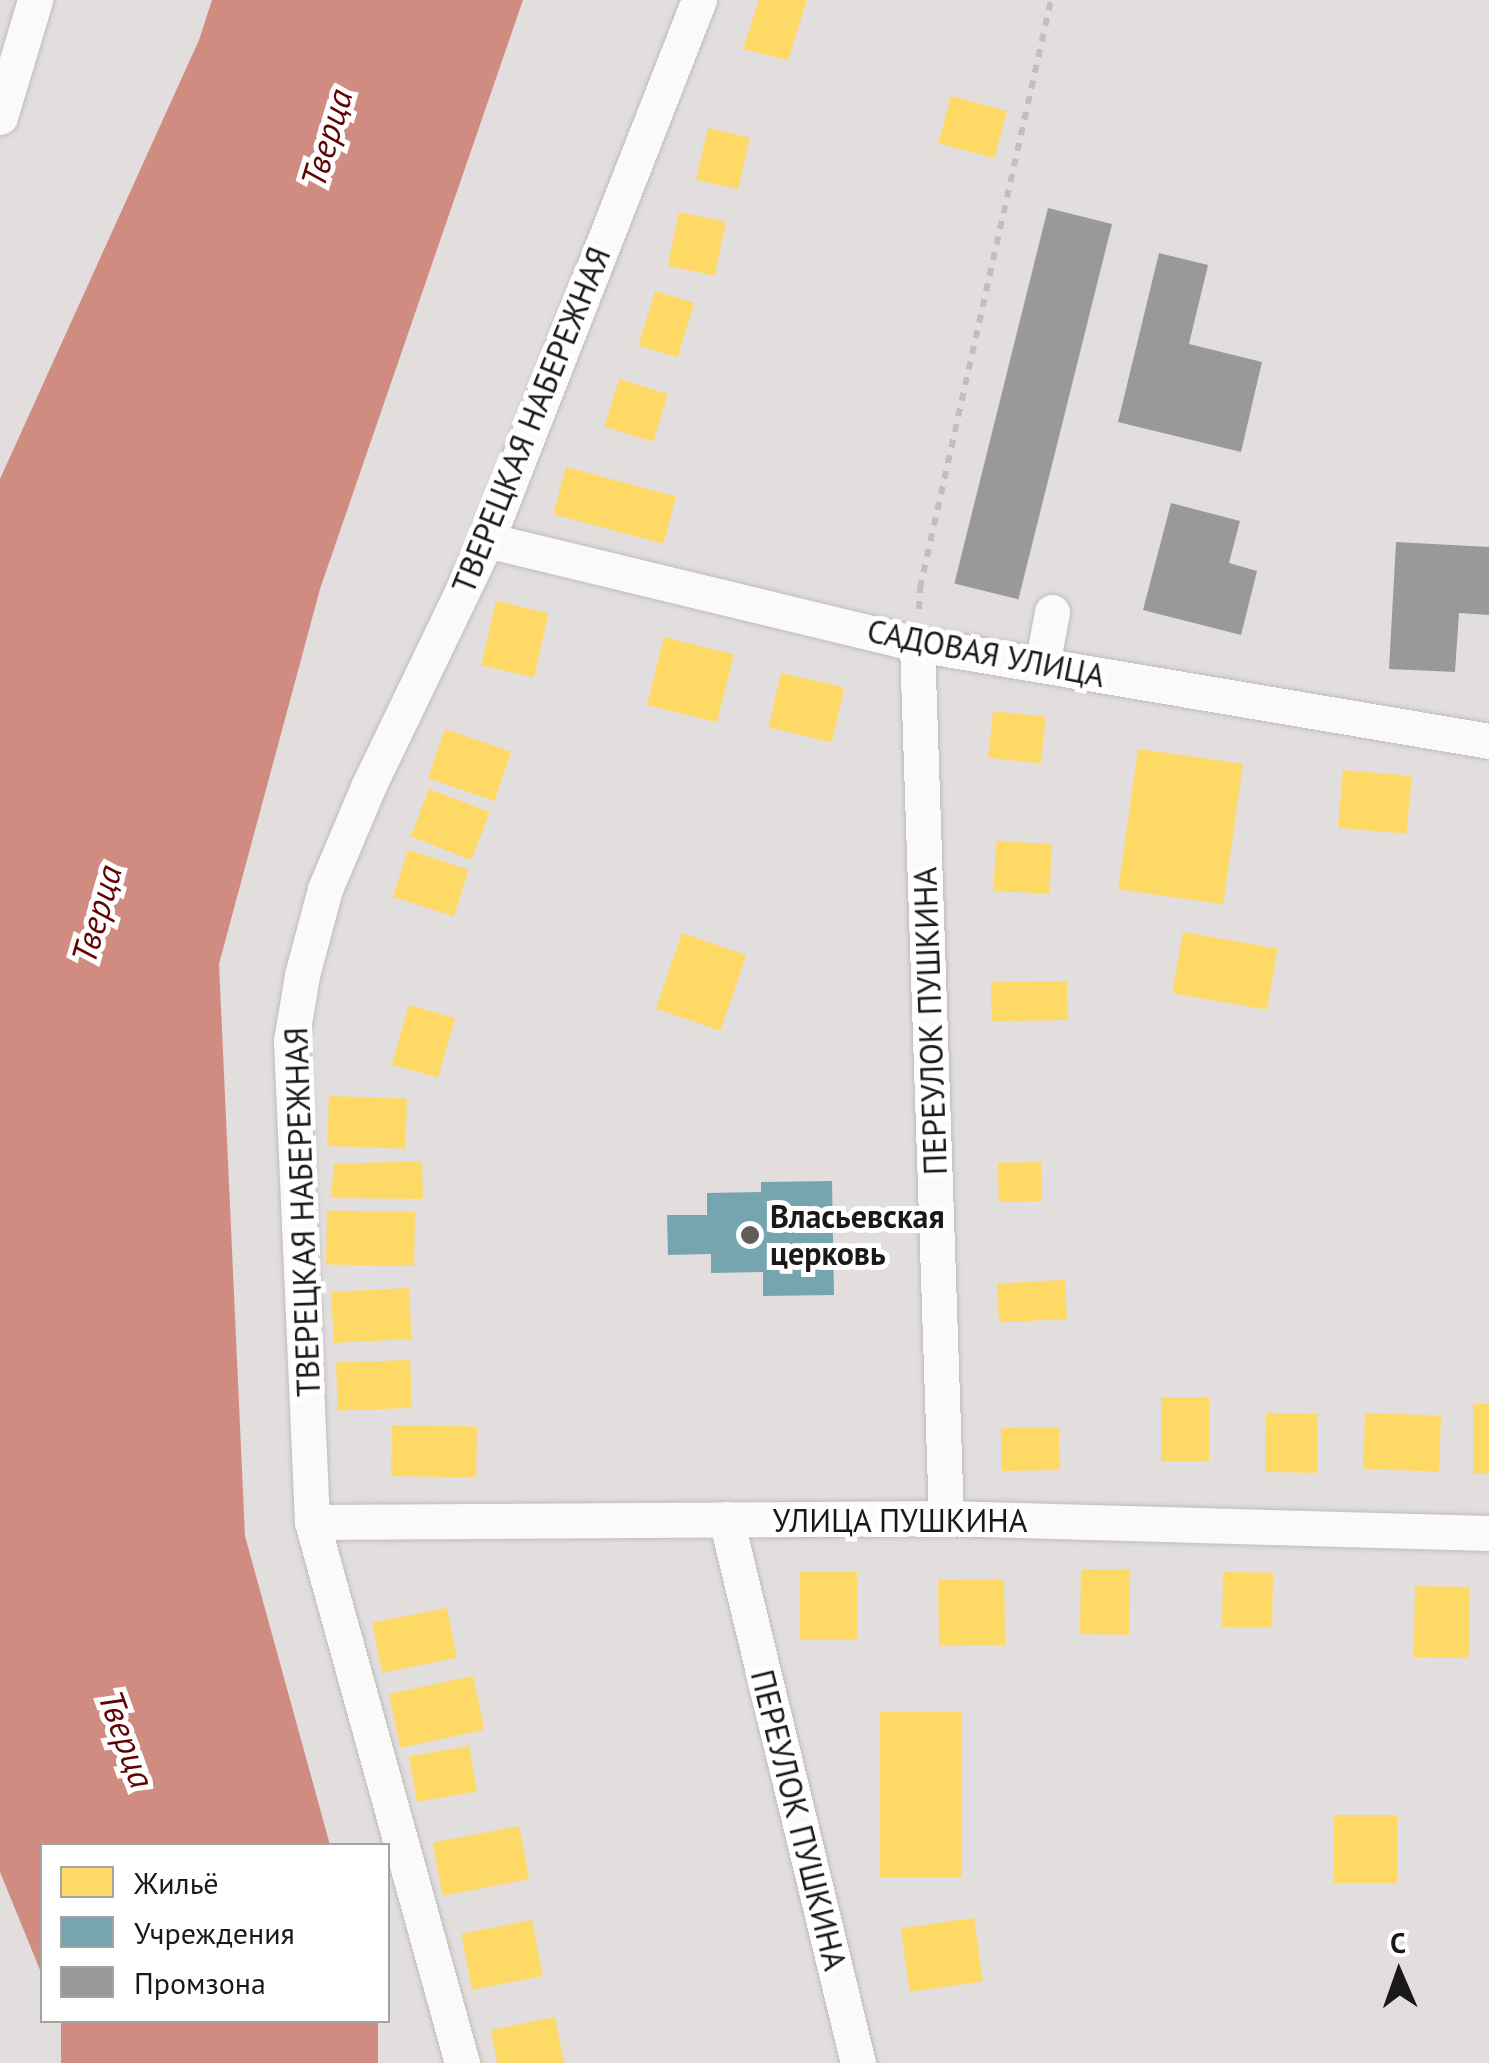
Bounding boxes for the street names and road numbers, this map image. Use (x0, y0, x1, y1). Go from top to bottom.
street label: ТВЕРЕЦКАЯ НАБЕРЕЖНАЯ (444, 241, 618, 599)
street label: САДОВАЯ УЛИЦА (864, 611, 1108, 695)
street label: ПЕРЕУЛОК ПУШКИНА (905, 866, 955, 1176)
street label: ТВЕРЕЦКАЯ НАБЕРЕЖНАЯ (276, 1027, 328, 1397)
street label: УЛИЦА ПУШКИНА (772, 1501, 1028, 1539)
street label: ПЕРЕУЛОК ПУШКИНА (743, 1666, 855, 1974)

